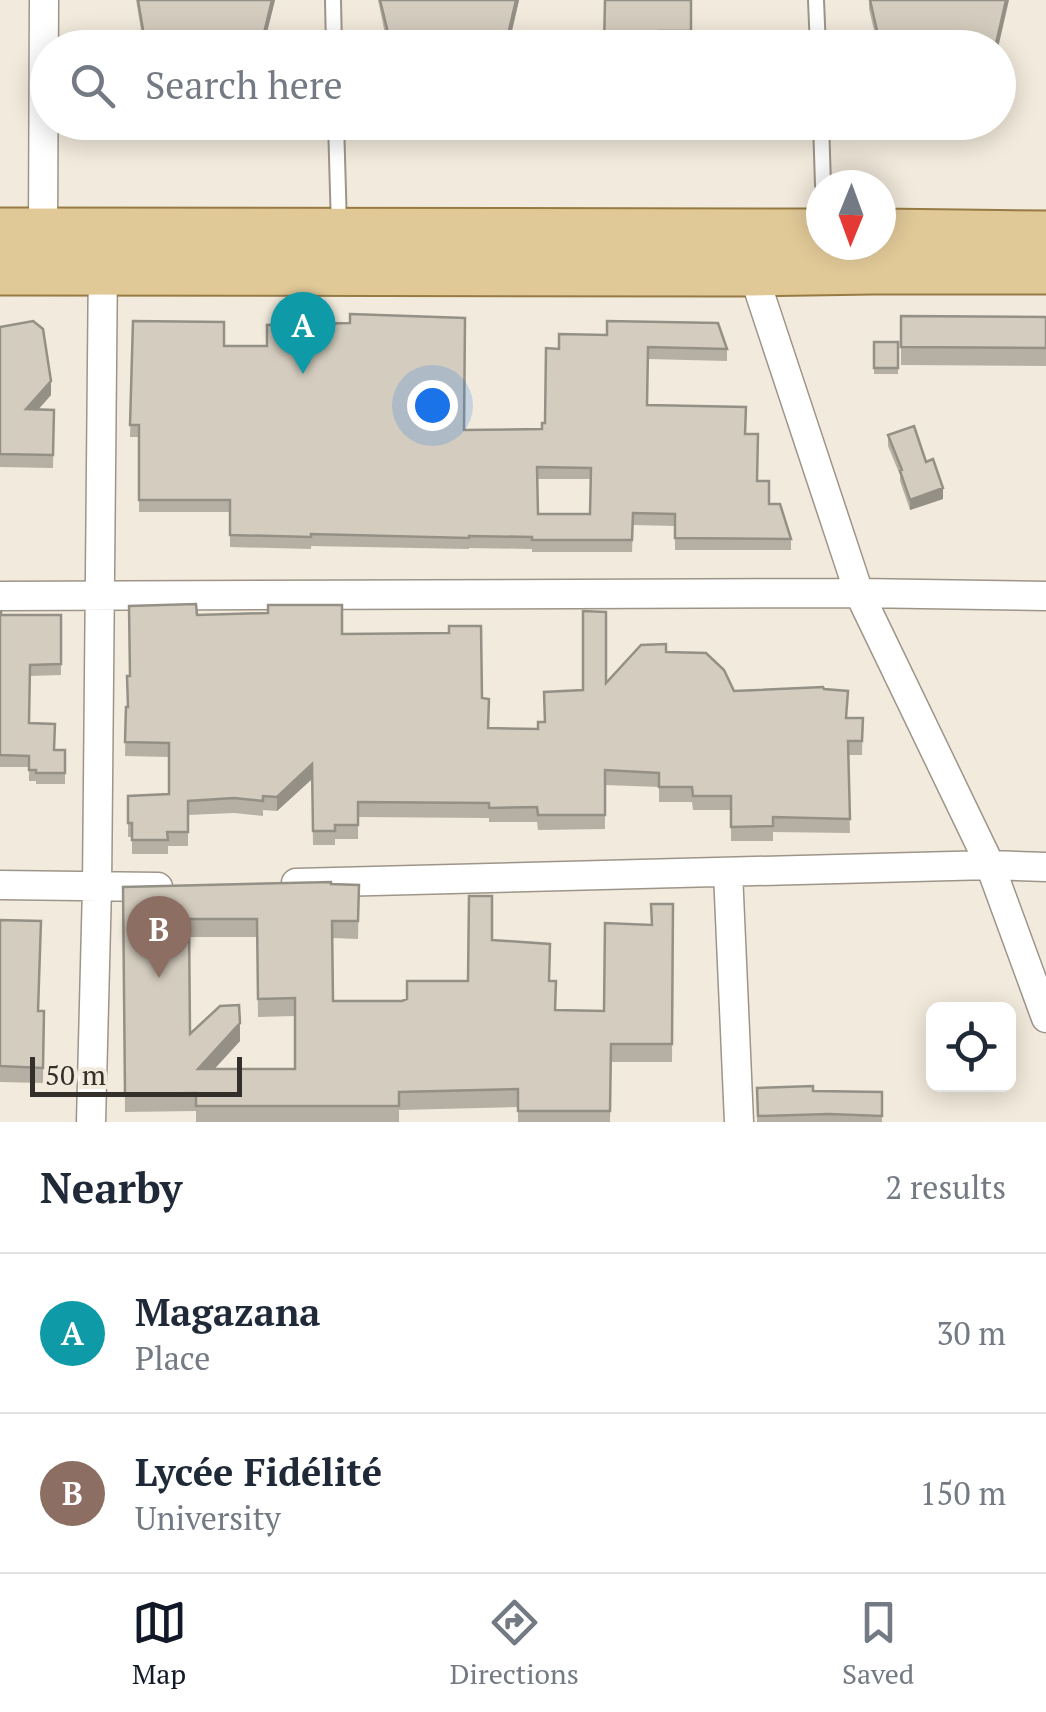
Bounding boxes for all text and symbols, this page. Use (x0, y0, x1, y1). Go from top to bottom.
search box (30, 30, 1016, 140)
icon: search (65, 58, 120, 113)
text: Search here (145, 60, 343, 110)
north arrow (806, 170, 896, 260)
pin: A (270, 292, 336, 374)
your location (407, 380, 458, 431)
pin: B (126, 896, 192, 978)
map controls (926, 1002, 1016, 1092)
button: locate (926, 1002, 1016, 1092)
scale bar (30, 1052, 242, 1096)
text: 50 m (45, 1056, 106, 1093)
text: Nearby (40, 1159, 182, 1215)
text: 2 results (885, 1166, 1006, 1208)
text: Magazana (135, 1287, 321, 1337)
text: A (61, 1312, 84, 1354)
text: 30 m (936, 1312, 1006, 1354)
text: Place (135, 1337, 210, 1379)
text: Lycée Fidélité (135, 1447, 382, 1497)
text: B (62, 1472, 83, 1514)
text: 150 m (919, 1472, 1006, 1514)
text: University (135, 1497, 281, 1539)
tab: Map (132, 1595, 187, 1692)
tab: Directions (450, 1595, 579, 1692)
tab: Saved (842, 1595, 914, 1692)

